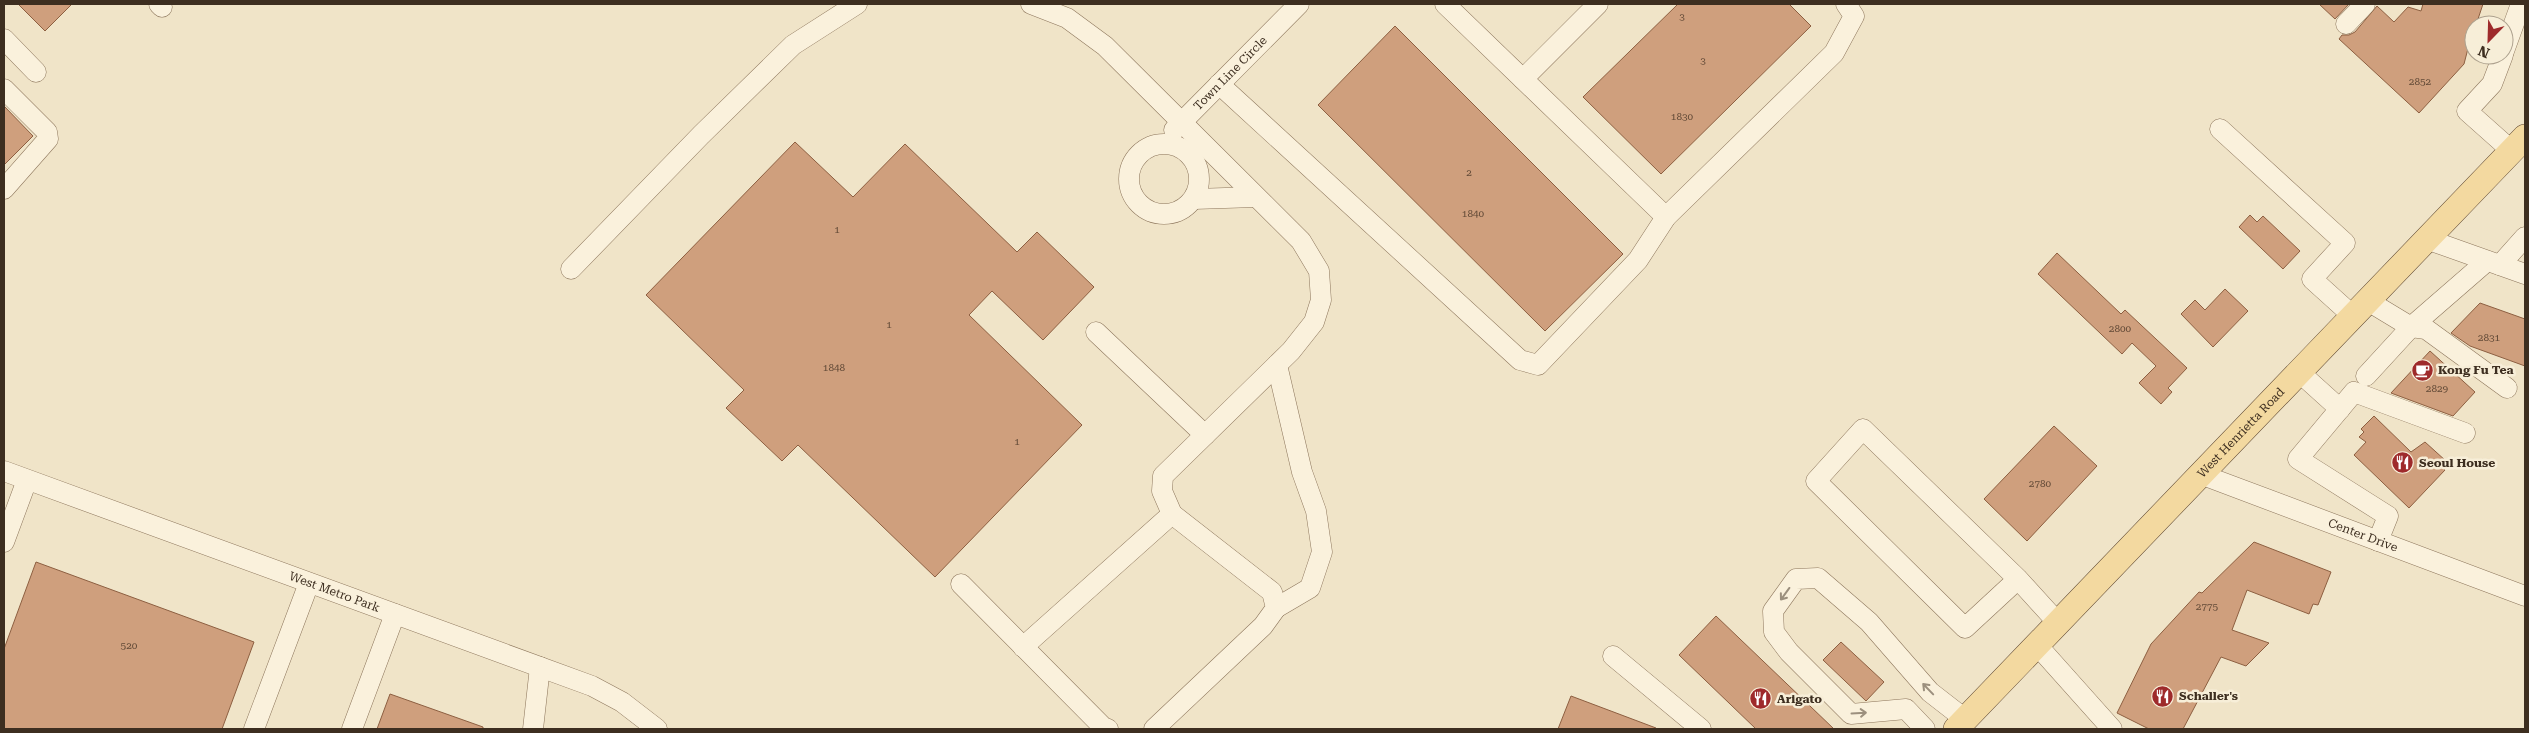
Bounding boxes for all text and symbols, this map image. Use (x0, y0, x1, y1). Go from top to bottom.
house number: 3 (1679, 11, 1685, 22)
north arrow (2464, 15, 2514, 65)
street label: Town Line Circle (1191, 33, 1270, 113)
text: N (2476, 42, 2492, 61)
house number: 3 (1700, 55, 1706, 66)
house number: 2852 (2409, 76, 2432, 87)
house number: 1830 (1671, 111, 1694, 122)
house number: 2 (1466, 167, 1472, 178)
house number: 1840 (1462, 208, 1485, 219)
house number: 1 (834, 224, 840, 235)
house number: 1 (886, 319, 892, 330)
house number: 2800 (2109, 323, 2132, 334)
house number: 2831 (2478, 332, 2501, 343)
cafe icon: Kong Fu Tea (2410, 358, 2434, 382)
house number: 1848 (823, 362, 846, 373)
place label: Kong Fu Tea (2438, 363, 2514, 377)
house number: 2829 (2426, 383, 2449, 394)
street label: West Henrietta Road (2194, 385, 2287, 481)
house number: 1 (1014, 436, 1020, 447)
restaurant icon: Seoul House (2391, 451, 2415, 475)
place label: Seoul House (2419, 456, 2495, 470)
house number: 2780 (2029, 478, 2052, 489)
street label: Center Drive (2326, 516, 2400, 555)
street label: West Metro Park (287, 569, 382, 615)
one-way arrow (1780, 587, 1790, 601)
house number: 2775 (2196, 601, 2219, 612)
house number: 520 (121, 640, 138, 651)
one-way arrow (1922, 683, 1934, 695)
restaurant icon: Schaller's (2151, 684, 2175, 708)
restaurant icon: Arigato (1749, 687, 1773, 711)
place label: Schaller's (2179, 689, 2238, 703)
place label: Arigato (1777, 692, 1822, 706)
one-way arrow (1851, 708, 1867, 717)

